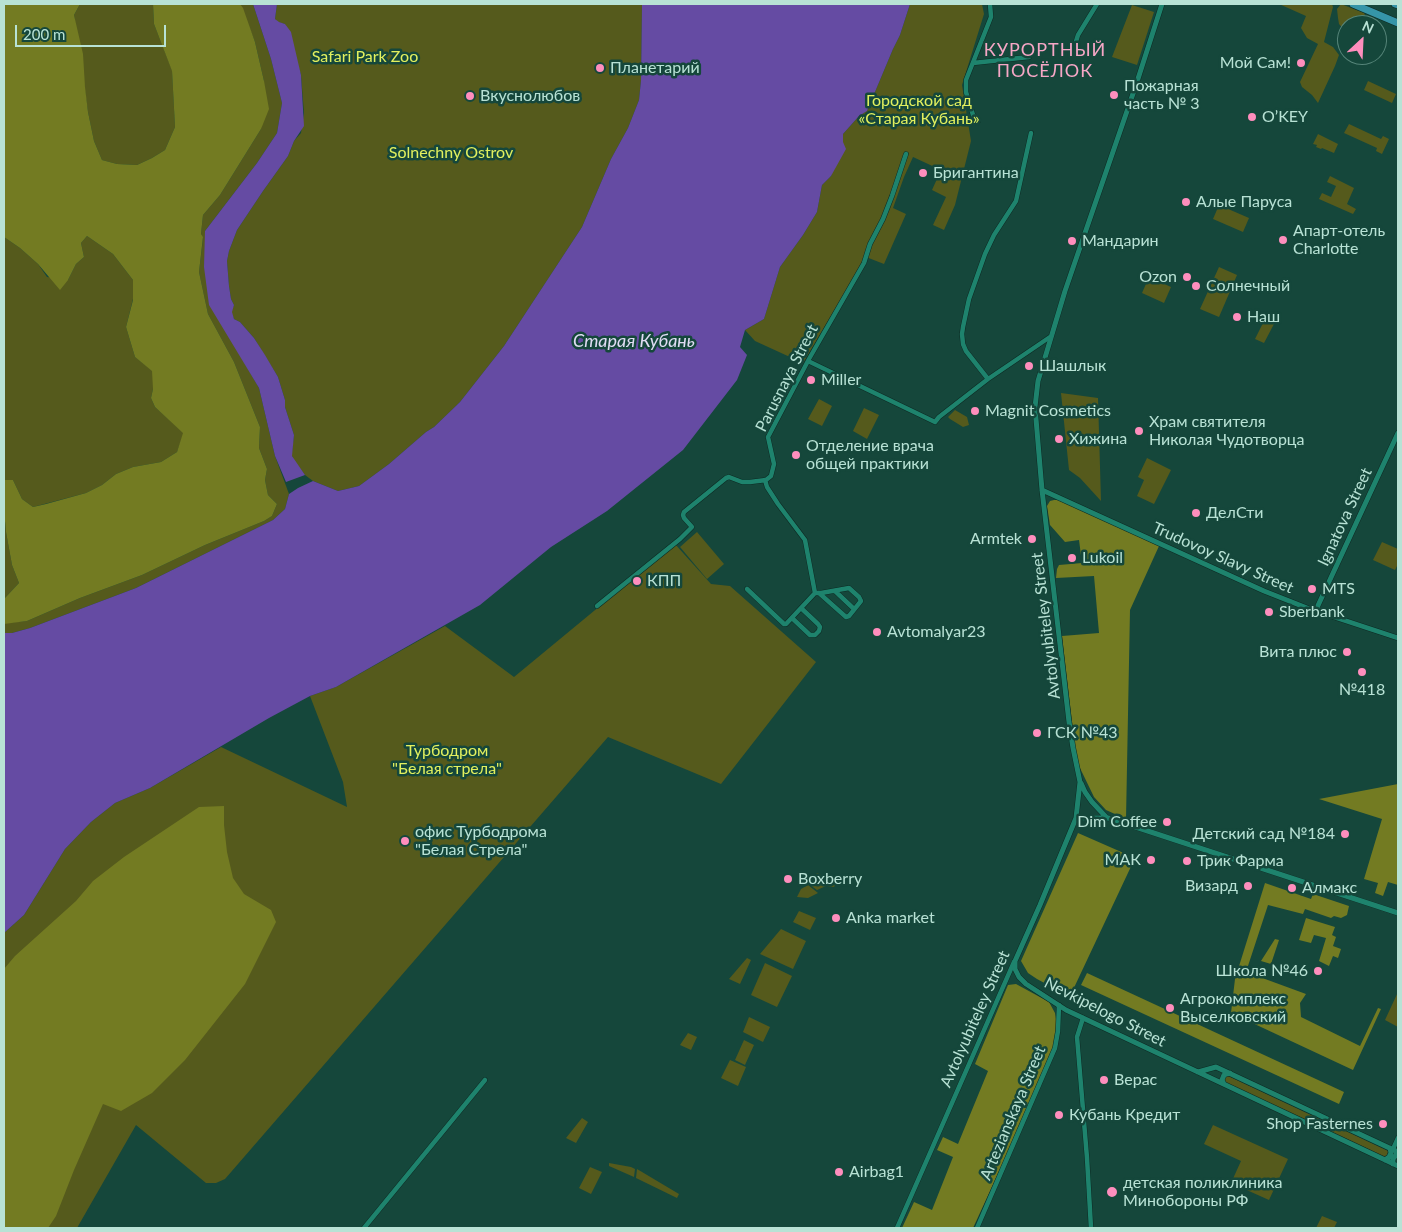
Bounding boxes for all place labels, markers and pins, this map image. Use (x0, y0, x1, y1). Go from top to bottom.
place label: Мой Сам! (1220, 53, 1291, 73)
marker: Мой Сам! (1295, 57, 1307, 69)
place label: Планетарий (610, 58, 700, 78)
marker: Планетарий (594, 62, 606, 74)
place label: Пожарная часть № 3 (1124, 76, 1200, 114)
place label: Вкуснолюбов (480, 86, 580, 106)
marker: Пожарная часть № 3 (1108, 89, 1120, 101)
marker: Вкуснолюбов (464, 90, 476, 102)
place label: O’KEY (1262, 107, 1308, 127)
marker: O’KEY (1246, 111, 1258, 123)
place label: Бригантина (933, 163, 1019, 183)
marker: Бригантина (917, 167, 929, 179)
place label: Алые Паруса (1196, 192, 1292, 212)
marker: Алые Паруса (1180, 196, 1192, 208)
place label: Апарт-отель Charlotte (1293, 221, 1385, 259)
place label: Мандарин (1082, 231, 1159, 251)
marker: Апарт-отель Charlotte (1277, 234, 1289, 246)
marker: Мандарин (1066, 235, 1078, 247)
place label: Ozon (1139, 267, 1177, 287)
marker: Ozon (1181, 271, 1193, 283)
place label: Солнечный (1206, 276, 1290, 296)
marker: Солнечный (1190, 280, 1202, 292)
place label: Наш (1247, 307, 1280, 327)
marker: Наш (1231, 311, 1243, 323)
place label: Шашлык (1039, 356, 1106, 376)
marker: Шашлык (1023, 360, 1035, 372)
place label: Miller (821, 370, 861, 390)
marker: Miller (805, 374, 817, 386)
place label: Magnit Cosmetics (985, 401, 1111, 421)
marker: Magnit Cosmetics (969, 405, 981, 417)
place label: Храм святителя Николая Чудотворца (1149, 412, 1304, 450)
marker: Храм святителя Николая Чудотворца (1133, 425, 1145, 437)
place label: Хижина (1069, 429, 1127, 449)
marker: Хижина (1053, 433, 1065, 445)
place label: Отделение врача общей практики (806, 436, 934, 474)
marker: Отделение врача общей практики (790, 449, 802, 461)
place label: ДелСти (1206, 503, 1264, 523)
marker: ДелСти (1190, 507, 1202, 519)
place label: Armtek (970, 529, 1022, 549)
marker: Armtek (1026, 533, 1038, 545)
place label: Lukoil (1082, 548, 1123, 568)
marker: Lukoil (1066, 552, 1078, 564)
place label: КПП (647, 571, 681, 591)
marker: КПП (631, 575, 643, 587)
place label: MTS (1322, 579, 1355, 599)
marker: MTS (1306, 583, 1318, 595)
place label: Sberbank (1279, 602, 1345, 622)
marker: Sberbank (1263, 606, 1275, 618)
place label: Avtomalyar23 (887, 622, 986, 642)
marker: Avtomalyar23 (871, 626, 883, 638)
place label: Вита плюс (1259, 642, 1337, 662)
marker: Вита плюс (1341, 646, 1353, 658)
marker: №418 (1356, 666, 1368, 678)
place label: №418 (1339, 680, 1385, 700)
place label: ГСК №43 (1047, 723, 1118, 743)
marker: ГСК №43 (1031, 727, 1043, 739)
place label: Dim Coffee (1077, 812, 1157, 832)
marker: Dim Coffee (1161, 816, 1173, 828)
place label: офис Турбодрома "Белая Стрела" (415, 822, 547, 860)
place label: Детский сад №184 (1192, 824, 1335, 844)
marker: Детский сад №184 (1339, 828, 1351, 840)
marker: офис Турбодрома "Белая Стрела" (399, 835, 411, 847)
place label: МАК (1105, 850, 1141, 870)
place label: Трик Фарма (1197, 851, 1284, 871)
marker: МАК (1145, 854, 1157, 866)
marker: Трик Фарма (1181, 855, 1193, 867)
place label: Boxberry (798, 869, 862, 889)
marker: Boxberry (782, 873, 794, 885)
place label: Визард (1185, 876, 1238, 896)
place label: Алмакс (1302, 878, 1357, 898)
marker: Визард (1242, 880, 1254, 892)
marker: Алмакс (1286, 882, 1298, 894)
place label: Anka market (846, 908, 935, 928)
marker: Anka market (830, 912, 842, 924)
place label: Школа №46 (1216, 961, 1308, 981)
marker: Школа №46 (1312, 965, 1324, 977)
place label: Агрокомплекс Выселковский (1180, 989, 1286, 1027)
marker: Агрокомплекс Выселковский (1164, 1002, 1176, 1014)
place label: Верас (1114, 1070, 1157, 1090)
marker: Верас (1098, 1074, 1110, 1086)
place label: Кубань Кредит (1069, 1105, 1180, 1125)
marker: Кубань Кредит (1053, 1109, 1065, 1121)
place label: Shop Fasternes (1266, 1114, 1373, 1134)
marker: Shop Fasternes (1377, 1118, 1389, 1130)
place label: Airbag1 (849, 1162, 904, 1182)
marker: Airbag1 (833, 1166, 845, 1178)
place label: детская поликлиника Минобороны РФ (1123, 1173, 1282, 1211)
marker: детская поликлиника Минобороны РФ (1105, 1185, 1119, 1199)

